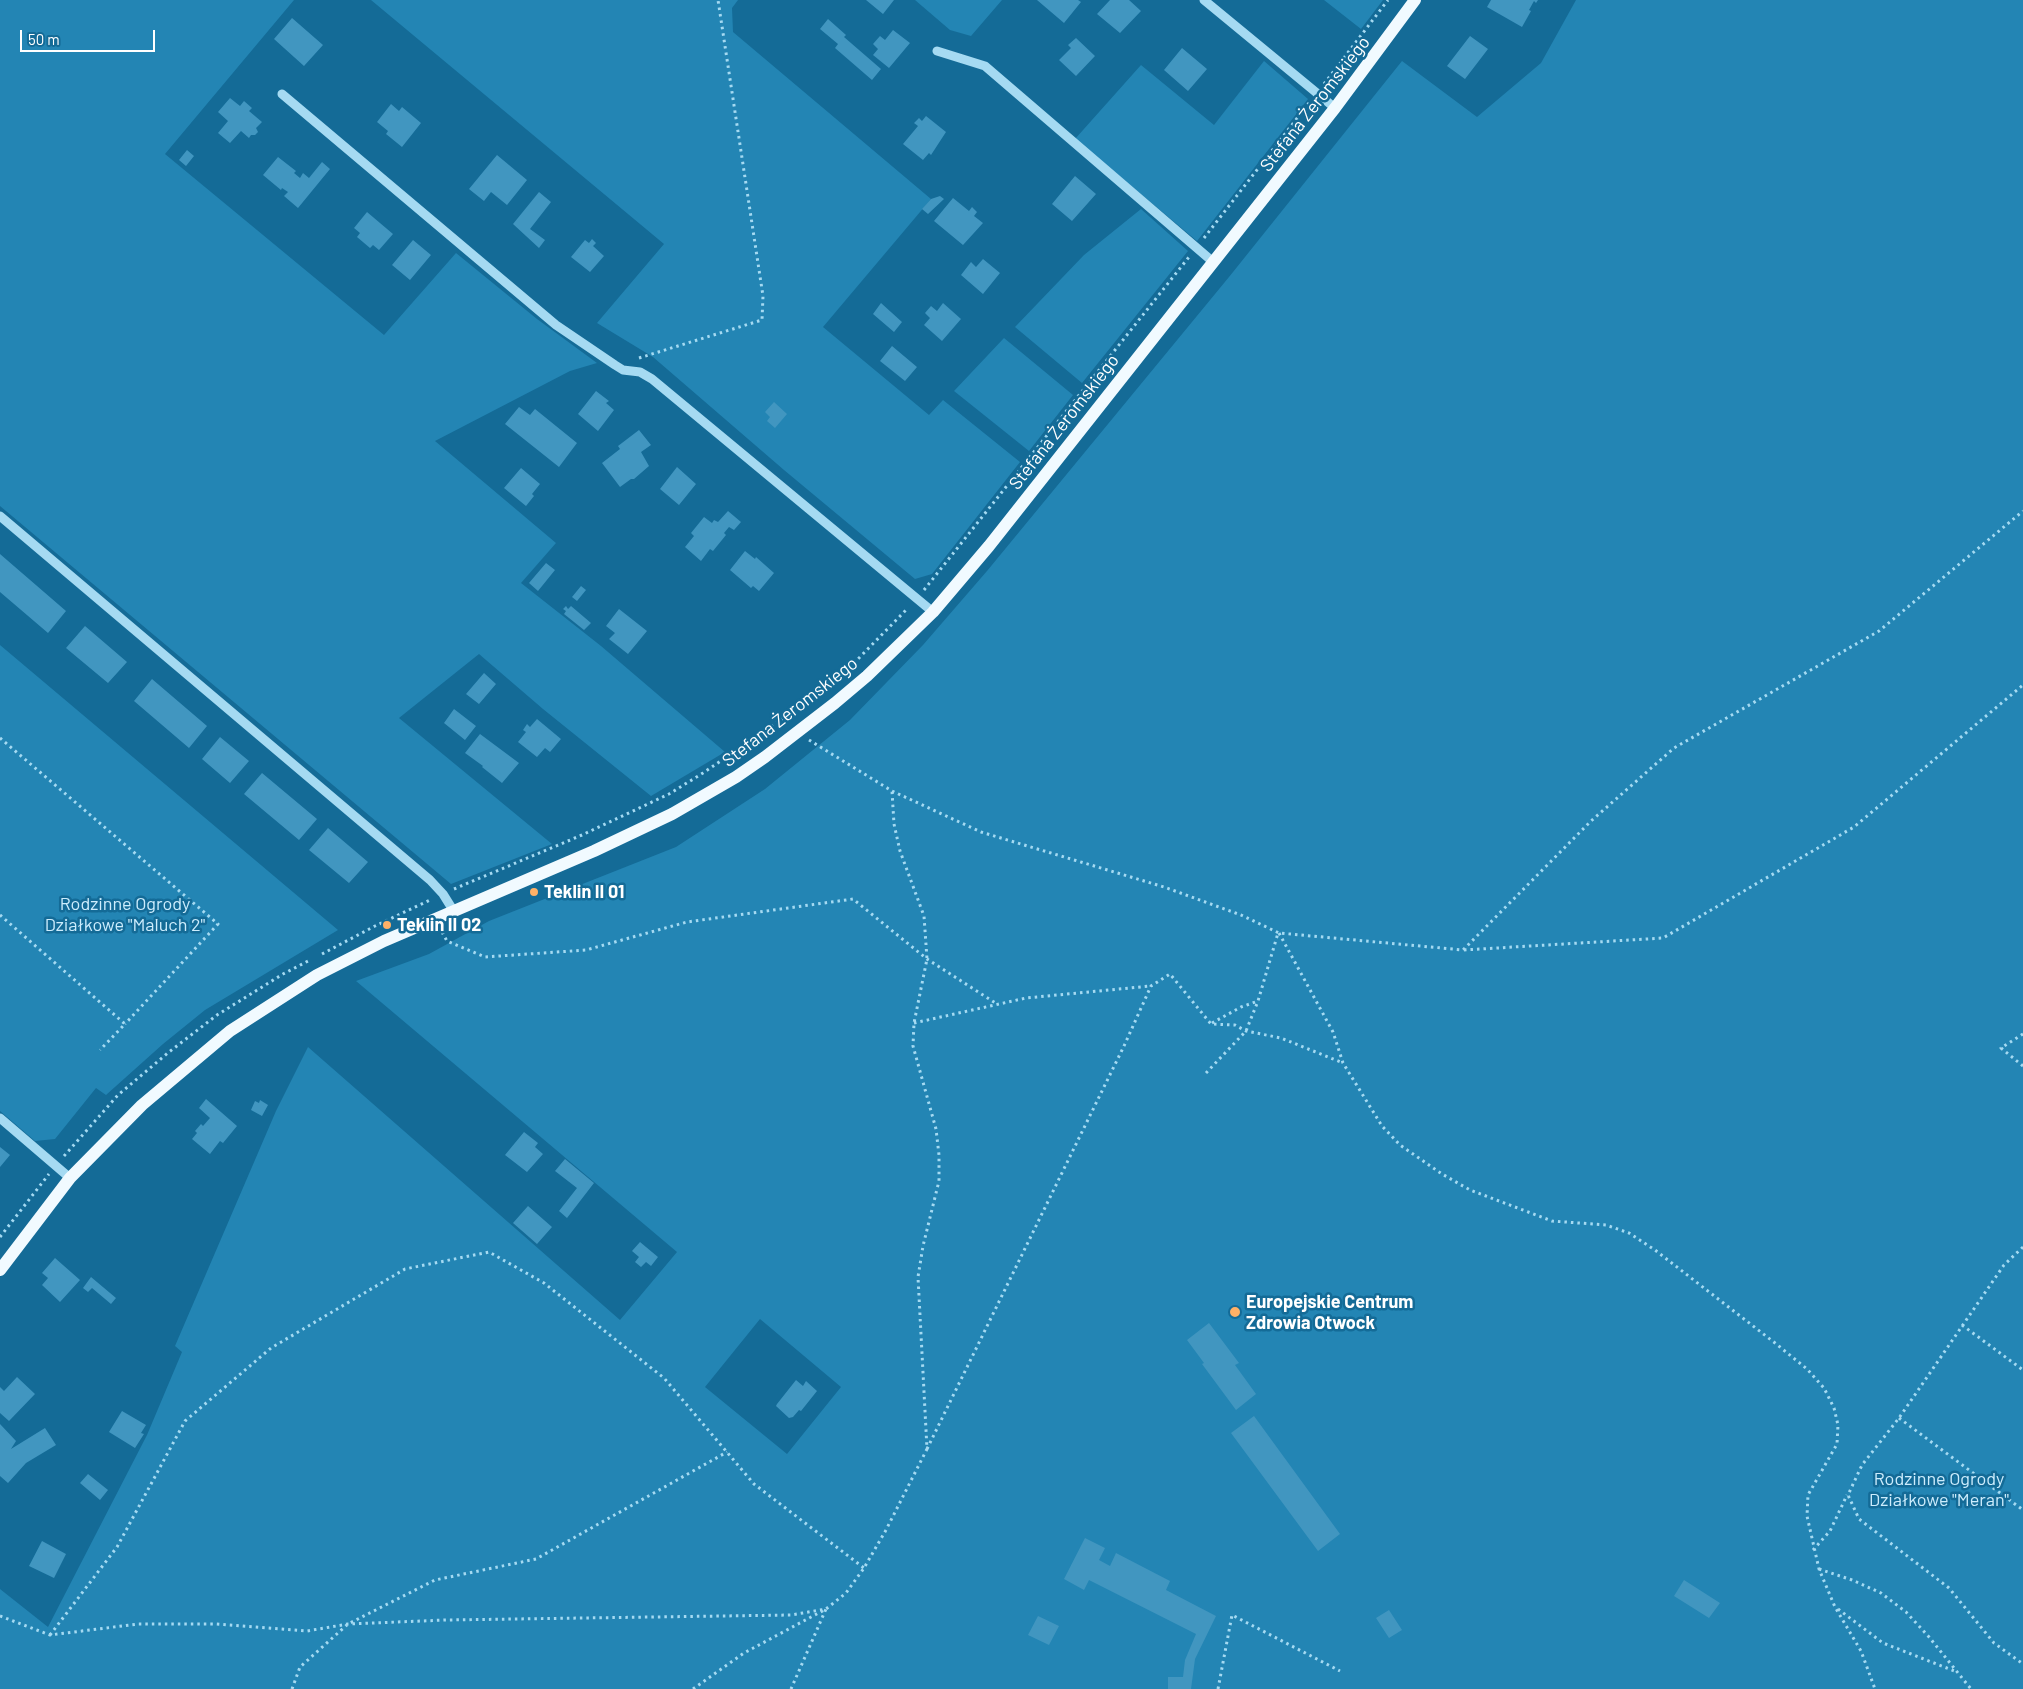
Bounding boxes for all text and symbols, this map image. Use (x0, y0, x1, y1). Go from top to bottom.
scale bar (22, 20, 158, 52)
text: 50 m (28, 30, 60, 48)
street label: Stefana Żeromskiego (1255, 32, 1375, 176)
street label: Stefana Żeromskiego (1004, 350, 1124, 494)
street label: Stefana Żeromskiego (718, 652, 862, 772)
place label: Teklin II 01 (544, 881, 624, 903)
marker: Teklin II 01 (528, 886, 540, 898)
park label: Rodzinne Ogrody Działkowe "Maluch 2" (45, 893, 205, 936)
place label: Teklin II 02 (397, 914, 481, 936)
marker: Teklin II 02 (381, 919, 393, 931)
place label: Europejskie Centrum Zdrowia Otwock (1246, 1291, 1413, 1334)
marker: Europejskie Centrum Zdrowia Otwock (1228, 1305, 1242, 1319)
park label: Rodzinne Ogrody Działkowe "Meran" (1869, 1468, 2009, 1510)

